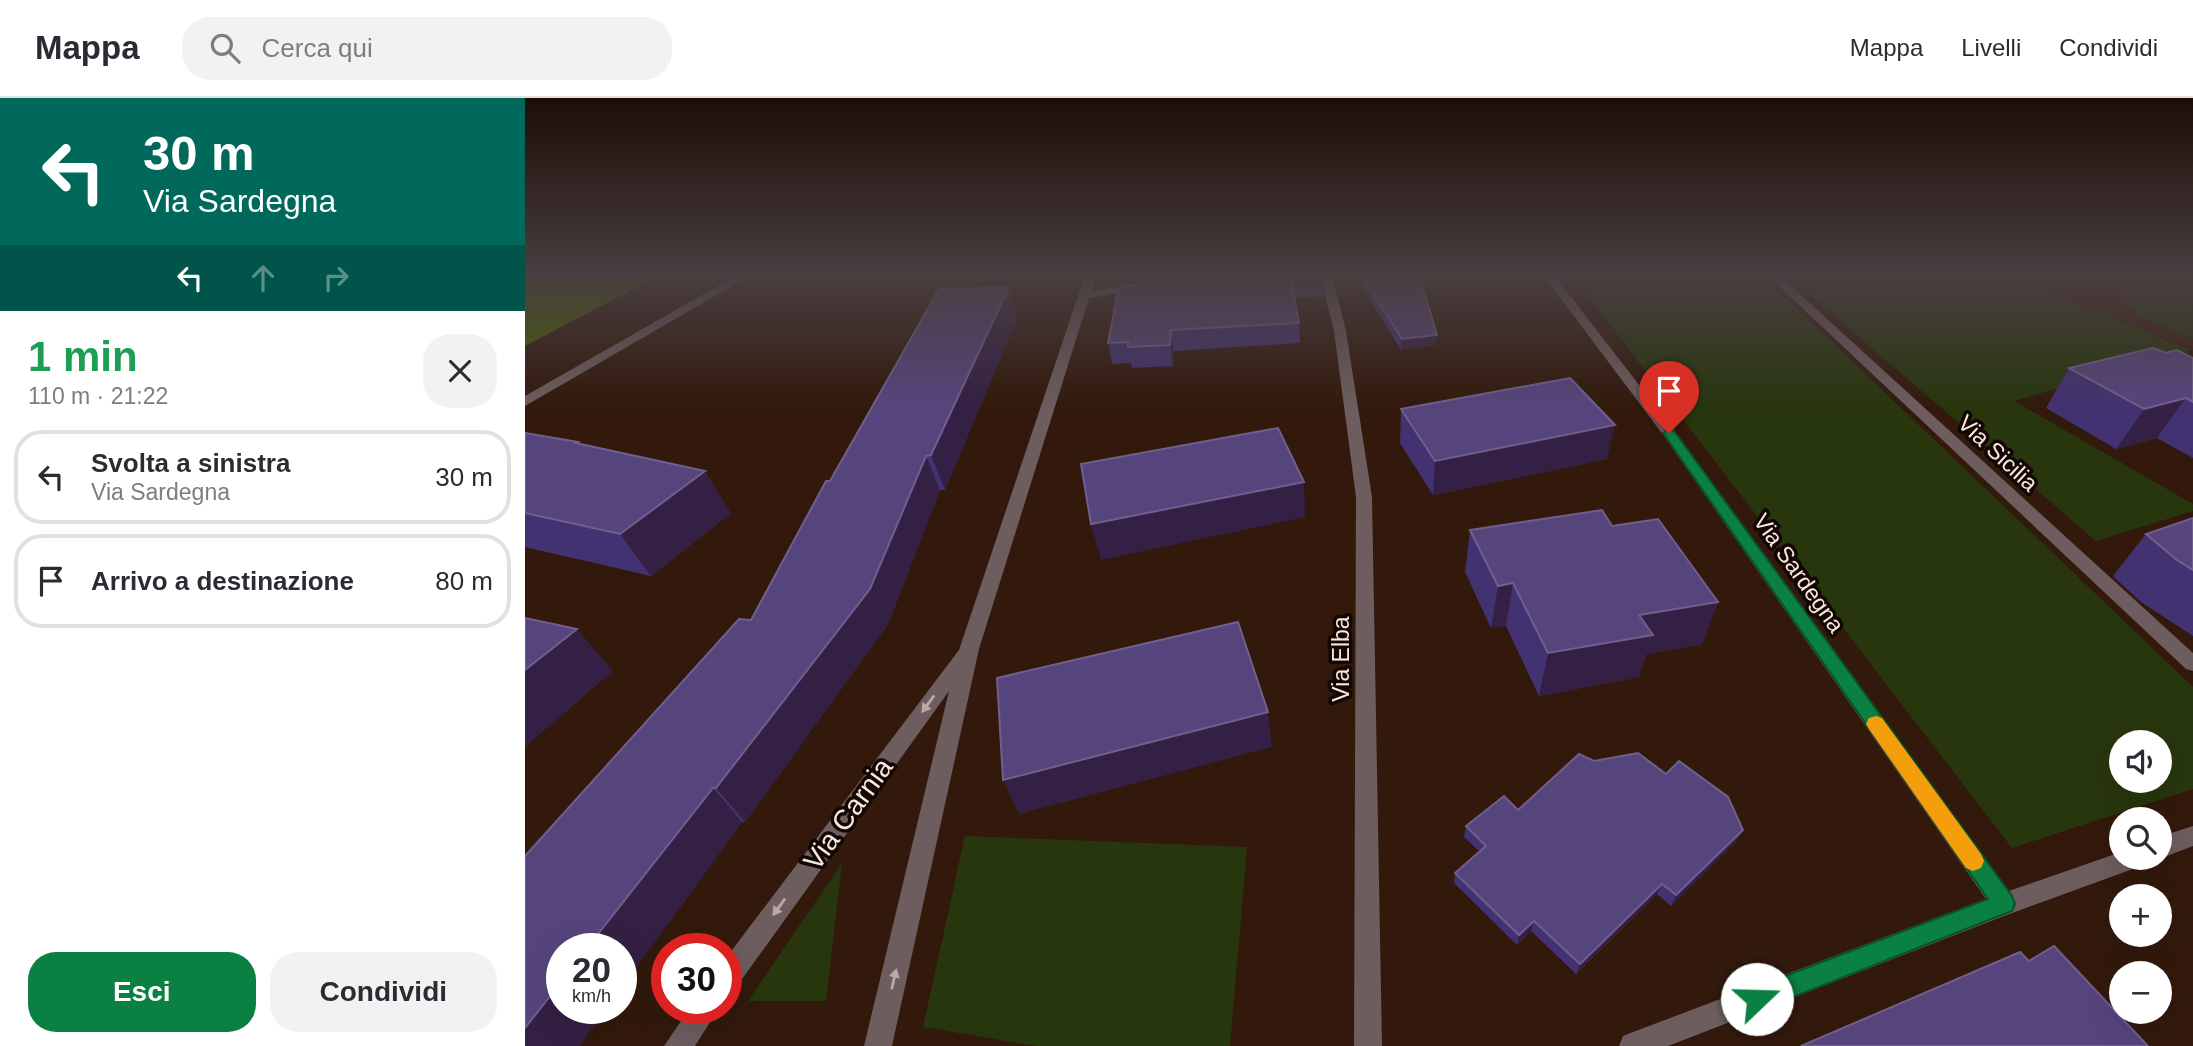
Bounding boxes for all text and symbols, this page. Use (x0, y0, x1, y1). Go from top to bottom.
search box (182, 17, 672, 80)
text: Mappa (35, 29, 140, 66)
icon: search (206, 29, 244, 67)
text: Cerca qui (262, 33, 373, 63)
text: Mappa (1850, 34, 1923, 61)
text: Livelli (1961, 34, 2021, 61)
text: Condividi (2059, 34, 2158, 61)
icon: left (28, 126, 119, 217)
text: 30 m (143, 126, 255, 180)
text: Via Sardegna (143, 183, 336, 219)
icon: left (171, 259, 209, 297)
icon: ahead (244, 259, 282, 297)
icon: right (317, 259, 355, 297)
text: 1 min (28, 333, 138, 380)
button: close (423, 334, 497, 408)
pin (1639, 361, 1699, 433)
icon: arrive (1650, 372, 1688, 410)
text: 110 m · 21:22 (28, 383, 168, 409)
street label: Via Sicilia (1953, 410, 2043, 497)
text: Svolta a sinistra (91, 448, 290, 478)
icon: left (32, 458, 70, 496)
text: 30 m (435, 462, 493, 492)
text: Via Sardegna (91, 479, 230, 505)
street label: Via Sardegna (1748, 509, 1850, 638)
icon: arrive (32, 562, 70, 600)
text: Arrivo a destinazione (91, 566, 354, 596)
text: 80 m (435, 566, 493, 596)
street label: Via Elba (1328, 616, 1354, 702)
one-way arrow (922, 695, 936, 713)
map controls (2109, 730, 2172, 1024)
button: sound (2109, 730, 2172, 793)
street label: Via Carnia (797, 752, 899, 876)
button: search (2109, 807, 2172, 870)
button: + (2109, 884, 2172, 947)
one-way arrow (773, 898, 787, 916)
speed limit sign: 30 (651, 933, 742, 1024)
text: 20 (572, 950, 611, 989)
button: Esci (28, 952, 256, 1032)
button: Condividi (270, 952, 497, 1032)
button: − (2109, 961, 2172, 1024)
position arrow (1720, 962, 1794, 1036)
one-way arrow (888, 968, 899, 990)
text: km/h (572, 986, 611, 1006)

